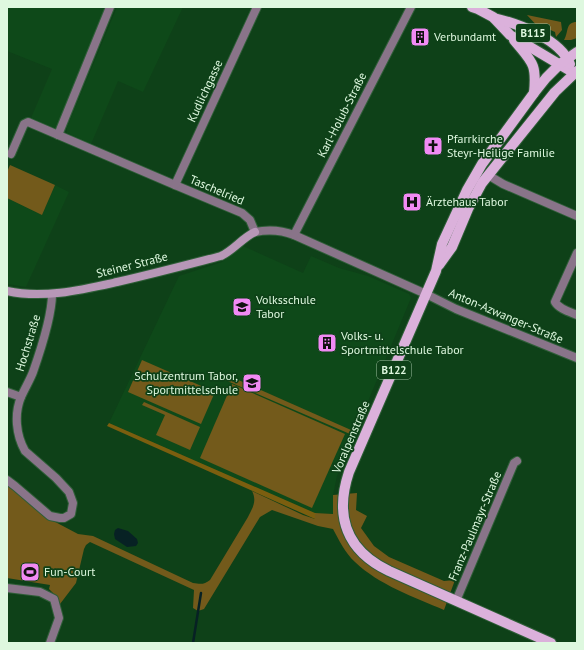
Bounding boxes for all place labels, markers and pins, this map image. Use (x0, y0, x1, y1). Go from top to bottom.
building icon: Verbundamt (409, 26, 431, 48)
place label: Verbundamt (433, 29, 496, 44)
place label: Pfarrkirche Steyr-Heilige Familie (447, 131, 555, 160)
church icon: Pfarrkirche Steyr-Heilige Familie (422, 135, 444, 157)
hospital icon: Ärztehaus Tabor (401, 191, 423, 213)
place label: Ärztehaus Tabor (426, 194, 508, 209)
place label: Volksschule Tabor (255, 292, 316, 321)
school or university icon: Volksschule Tabor (231, 296, 253, 318)
place label: Volks- u. Sportmittelschule Tabor (340, 328, 464, 357)
building icon: Volks- u. Sportmittelschule Tabor (316, 332, 338, 354)
place label: Schulzentrum Tabor, Sportmittelschule (134, 368, 238, 397)
school or university icon: Schulzentrum Tabor, Sportmittelschule (241, 372, 263, 394)
sports icon: Fun-Court (19, 561, 41, 583)
place label: Fun-Court (44, 564, 95, 579)

